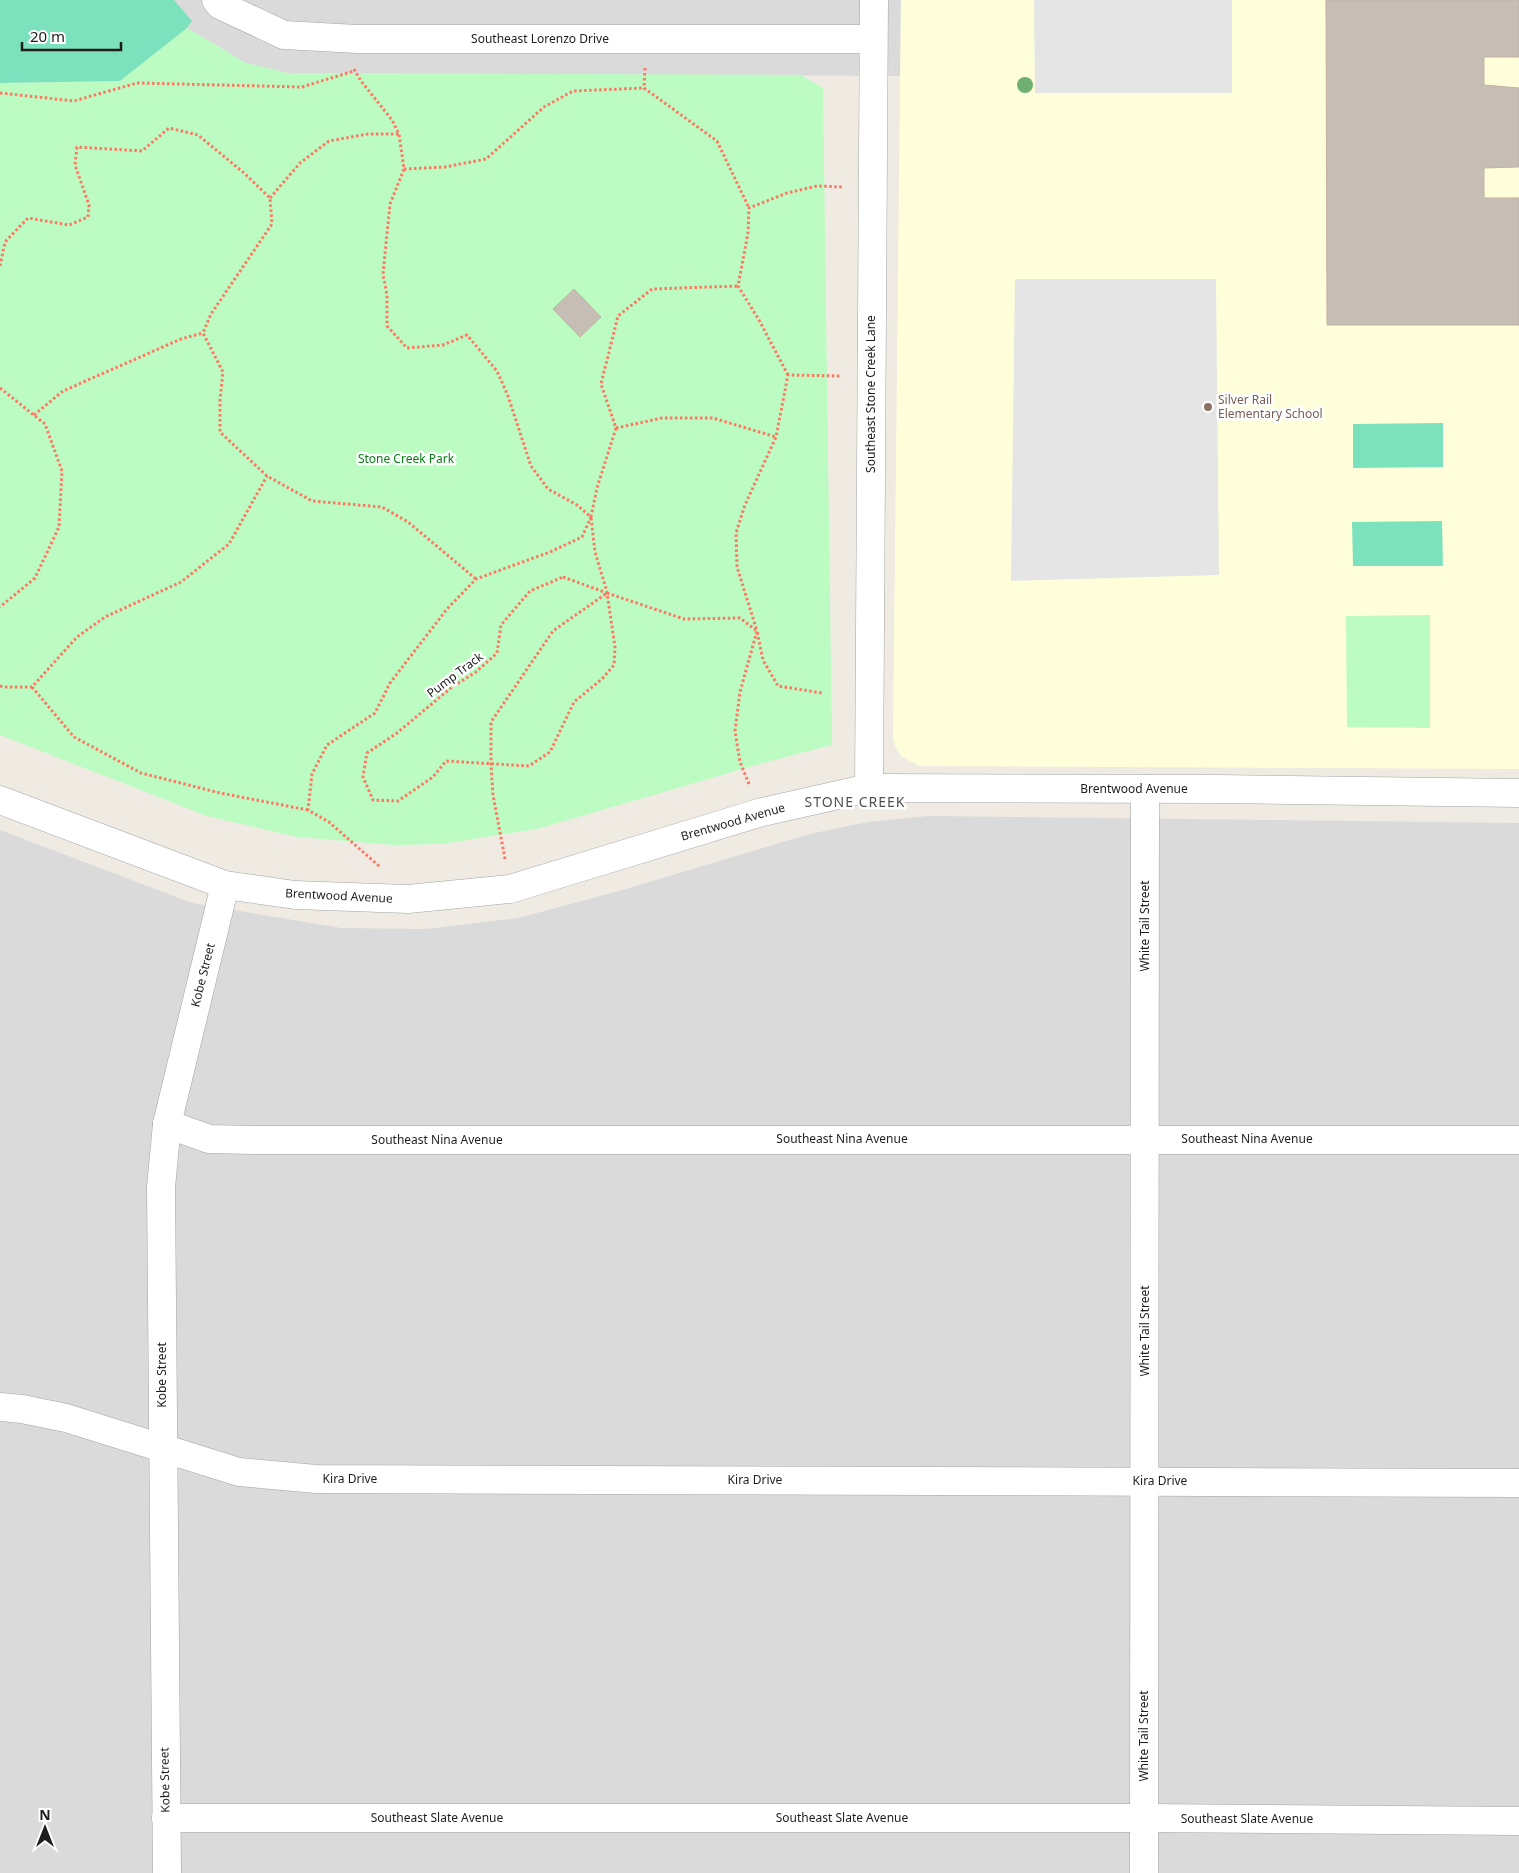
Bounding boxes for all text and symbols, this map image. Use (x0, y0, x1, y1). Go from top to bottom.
scale bar (22, 20, 121, 52)
text: 20 m (30, 26, 65, 46)
street label: Southeast Lorenzo Drive (471, 30, 609, 47)
street label: Southeast Stone Creek Lane (862, 315, 879, 473)
place label: Silver Rail Elementary School (1218, 391, 1323, 422)
marker: Silver Rail Elementary School (1202, 401, 1214, 413)
park label: Stone Creek Park (358, 450, 455, 467)
street label: Pump Track (423, 648, 487, 701)
street label: Brentwood Avenue (1080, 780, 1188, 797)
district label: STONE CREEK (805, 792, 905, 811)
street label: Brentwood Avenue (679, 798, 787, 845)
street label: White Tail Street (1136, 880, 1153, 972)
street label: Brentwood Avenue (285, 884, 393, 907)
street label: Kobe Street (186, 940, 219, 1009)
street label: Southeast Nina Avenue (776, 1130, 908, 1147)
street label: Southeast Nina Avenue (1181, 1130, 1313, 1147)
street label: Southeast Nina Avenue (371, 1131, 503, 1148)
street label: White Tail Street (1136, 1285, 1153, 1377)
street label: Kobe Street (153, 1342, 170, 1408)
street label: Kira Drive (323, 1470, 378, 1487)
street label: Kira Drive (728, 1471, 783, 1488)
street label: Kira Drive (1133, 1472, 1188, 1489)
street label: White Tail Street (1135, 1690, 1152, 1782)
street label: Kobe Street (155, 1746, 174, 1813)
north arrow (20, 1803, 70, 1853)
text: N (39, 1805, 51, 1824)
street label: Southeast Slate Avenue (371, 1809, 503, 1826)
street label: Southeast Slate Avenue (776, 1809, 908, 1826)
street label: Southeast Slate Avenue (1181, 1810, 1313, 1827)

